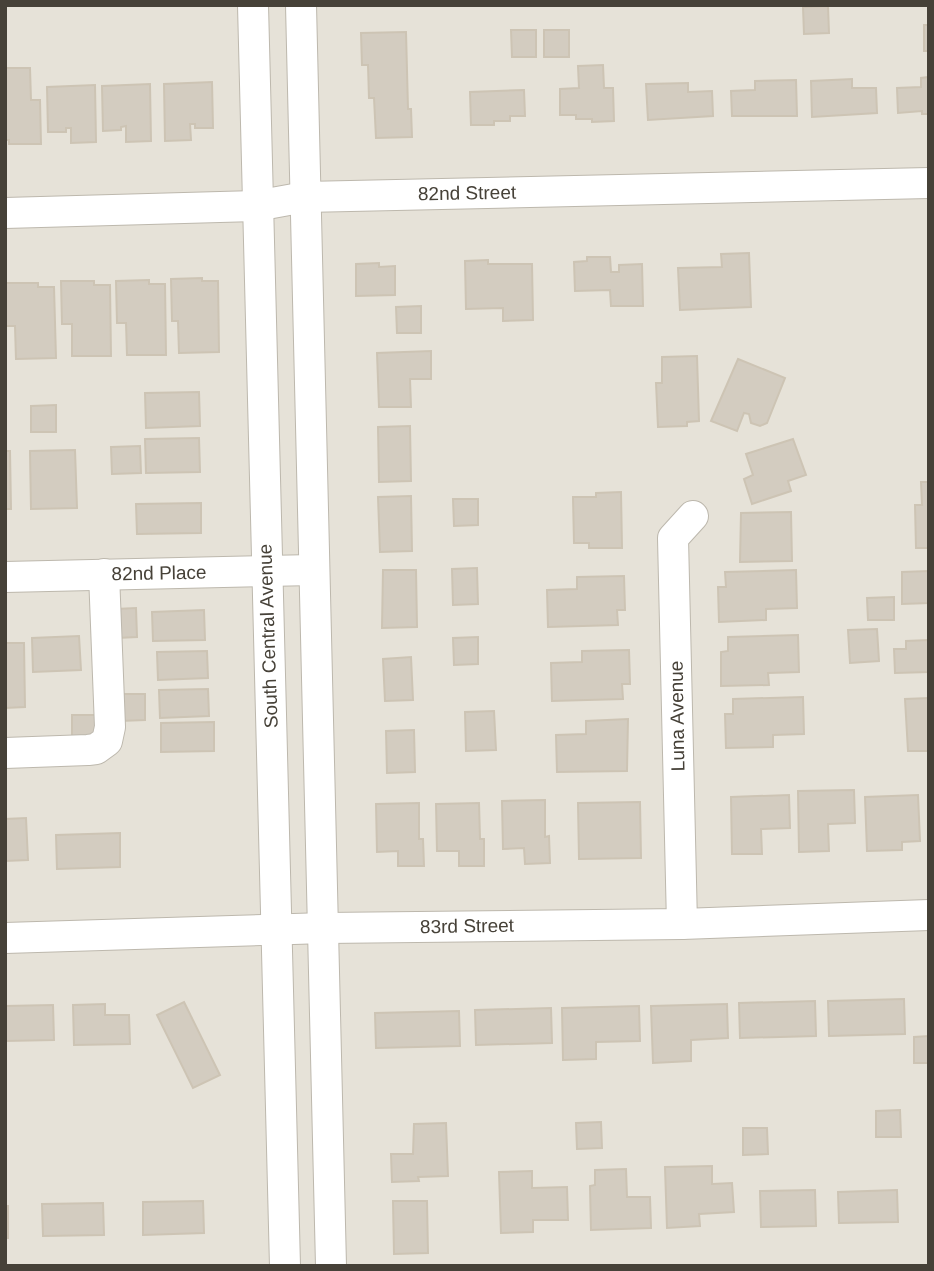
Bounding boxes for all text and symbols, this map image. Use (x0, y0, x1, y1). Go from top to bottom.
street label: 82nd Street (418, 182, 517, 204)
street label: South Central Avenue (254, 543, 282, 729)
street label: 82nd Place (111, 562, 207, 584)
street label: Luna Avenue (666, 661, 688, 771)
street label: 83rd Street (420, 915, 515, 937)

